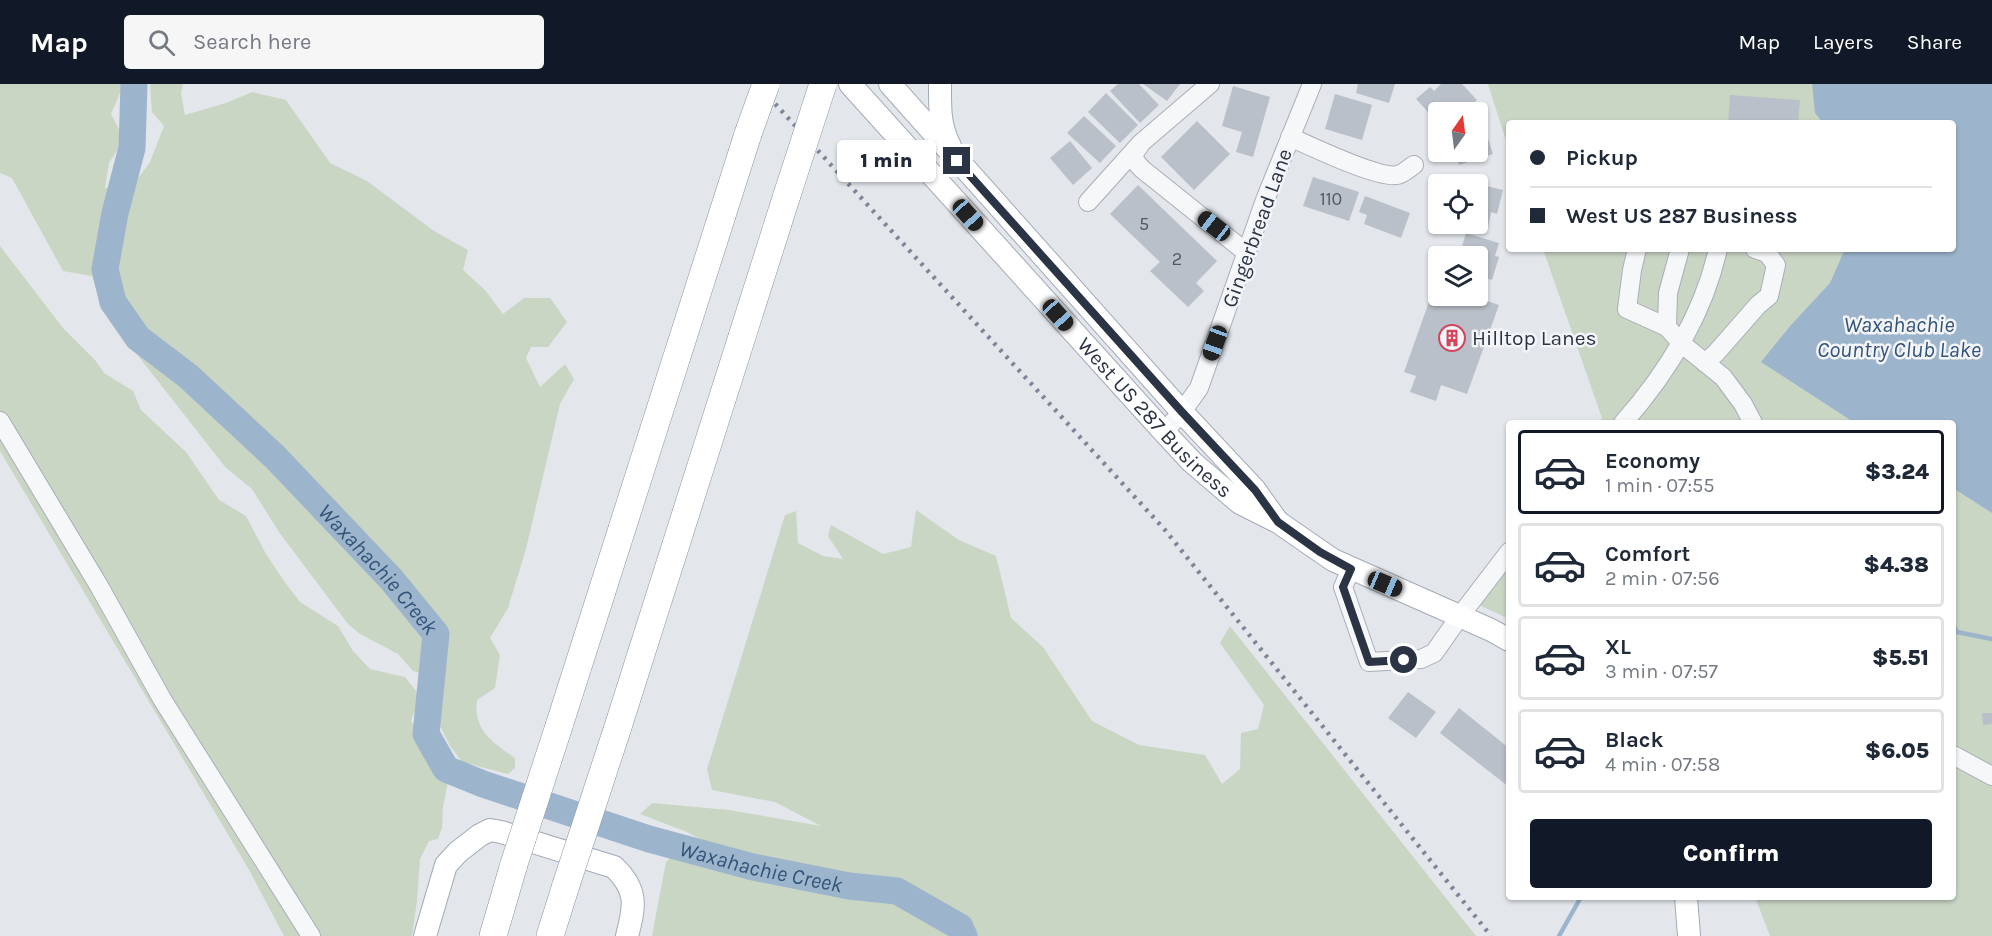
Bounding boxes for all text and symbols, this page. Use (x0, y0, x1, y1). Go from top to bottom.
search box (124, 15, 544, 69)
text: Map (30, 26, 88, 59)
icon: search (145, 26, 178, 59)
text: Search here (193, 29, 311, 55)
text: Map (1738, 30, 1780, 54)
text: Layers (1813, 30, 1874, 54)
text: Share (1907, 30, 1962, 54)
north arrow (1428, 102, 1488, 162)
map controls (1428, 102, 1488, 306)
callout: 1 min (837, 140, 936, 182)
street label: Gingerbread Lane (1217, 145, 1297, 311)
text: Pickup (1566, 145, 1638, 171)
route end (943, 147, 970, 174)
text: 1 min (860, 149, 913, 172)
button: locate (1428, 174, 1488, 234)
house number: 110 (1320, 188, 1342, 210)
car (949, 196, 987, 234)
text: West US 287 Business (1566, 203, 1798, 229)
car (1194, 208, 1234, 244)
house number: 5 (1139, 213, 1149, 235)
button: layers (1428, 246, 1488, 306)
house number: 2 (1172, 248, 1182, 270)
car (1039, 296, 1077, 334)
water label: Waxahachie Country Club Lake (1817, 312, 1981, 363)
car (1200, 323, 1230, 363)
building icon: Hilltop Lanes (1437, 323, 1467, 353)
place label: Hilltop Lanes (1472, 326, 1597, 350)
street label: West US 287 Business (1073, 333, 1237, 503)
icon: car (1533, 445, 1587, 499)
text: Economy (1605, 448, 1700, 474)
text: $3.24 (1865, 459, 1929, 485)
text: 1 min · 07:55 (1605, 474, 1715, 497)
water label: Waxahachie Creek (312, 499, 444, 641)
icon: car (1533, 538, 1587, 592)
text: Comfort (1605, 541, 1690, 567)
text: $4.38 (1864, 552, 1929, 578)
text: 2 min · 07:56 (1605, 567, 1720, 590)
car (1365, 569, 1405, 599)
icon: car (1533, 631, 1587, 685)
text: XL (1605, 634, 1631, 660)
text: $5.51 (1872, 645, 1929, 671)
route start (1390, 646, 1417, 673)
text: 3 min · 07:57 (1605, 660, 1718, 683)
icon: car (1533, 724, 1587, 778)
text: Black (1605, 727, 1664, 753)
text: $6.05 (1865, 738, 1929, 764)
text: 4 min · 07:58 (1605, 753, 1720, 776)
button: Confirm (1530, 819, 1932, 888)
water label: Waxahachie Creek (676, 836, 845, 899)

